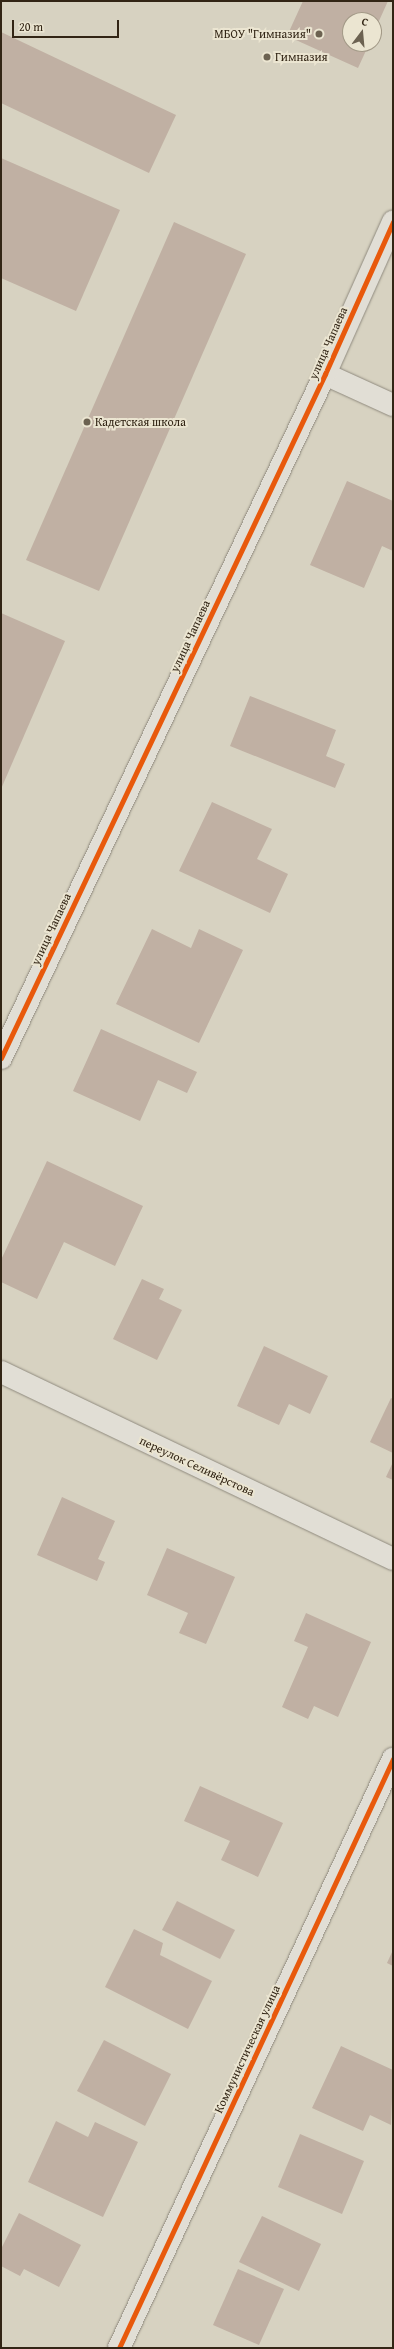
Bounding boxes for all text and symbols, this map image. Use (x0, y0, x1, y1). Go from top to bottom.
scale bar (14, 12, 121, 38)
north arrow (342, 12, 382, 52)
text: С (360, 13, 370, 30)
text: 20 m (19, 18, 43, 35)
place label: МБОУ "Гимназия" (214, 27, 311, 41)
marker: МБОУ "Гимназия" (314, 29, 324, 39)
place label: Гимназия (275, 50, 328, 64)
marker: Гимназия (262, 52, 272, 62)
street label: улица Чапаева (306, 305, 350, 381)
place label: Кадетская школа (95, 415, 186, 429)
marker: Кадетская школа (82, 417, 92, 427)
street label: улица Чапаева (167, 598, 213, 674)
street label: улица Чапаева (28, 891, 74, 967)
street label: переулок Селивёрстова (137, 1433, 257, 1499)
street label: Коммунистическая улица (211, 1983, 283, 2115)

